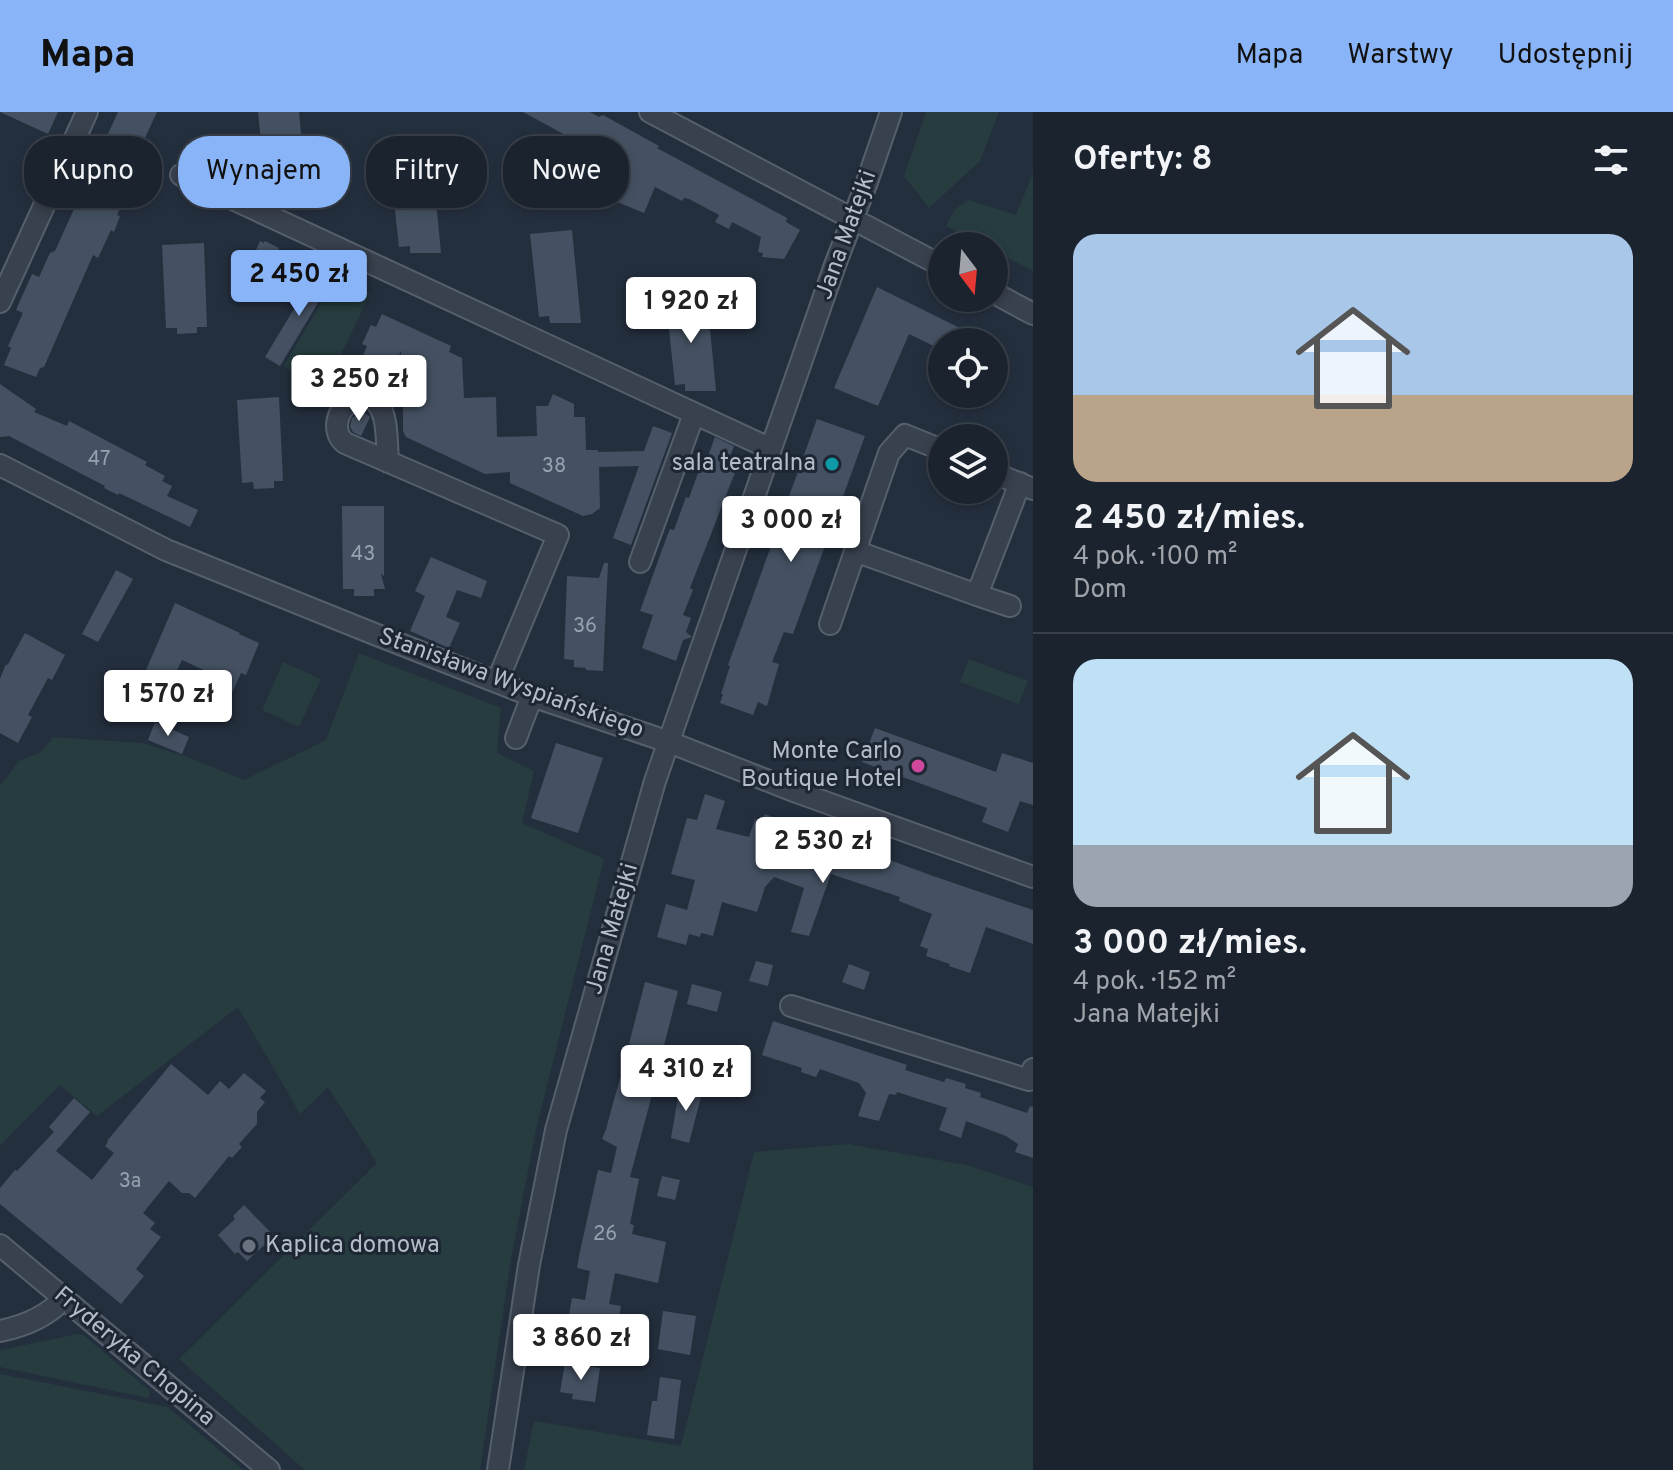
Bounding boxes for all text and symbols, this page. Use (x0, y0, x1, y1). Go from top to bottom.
text: Mapa (40, 32, 136, 81)
text: Mapa (1236, 38, 1303, 74)
text: Warstwy (1347, 38, 1454, 74)
text: Udostępnij (1498, 38, 1633, 74)
chip: Kupno (24, 136, 162, 208)
chip: Wynajem (178, 136, 350, 208)
chip: Filtry (366, 136, 487, 208)
chip: Nowe (503, 136, 629, 208)
icon: filters (1589, 138, 1633, 182)
text: Oferty: 8 (1073, 139, 1213, 182)
street label: Jana Matejki (810, 166, 884, 304)
north arrow (928, 232, 1008, 312)
map controls (928, 232, 1008, 504)
pin: 2 450 zł (216, 250, 382, 318)
text: 2 450 zł (249, 259, 349, 292)
pin: 1 920 zł (608, 277, 774, 345)
text: 1 920 zł (644, 286, 738, 319)
icon: home (1281, 286, 1425, 430)
button: locate (928, 328, 1008, 408)
pin: 3 250 zł (276, 355, 442, 423)
text: 3 250 zł (309, 364, 409, 397)
button: layers (928, 424, 1008, 504)
house number: 47 (88, 447, 110, 473)
place label: sala teatralna (672, 449, 816, 479)
house number: 38 (542, 454, 566, 480)
marker: sala teatralna (823, 455, 841, 473)
pin: 3 000 zł (708, 496, 874, 564)
text: 2 450 zł/mies. (1073, 498, 1305, 541)
text: 3 000 zł (740, 505, 842, 538)
text: 4 pok. · 100 m² (1073, 541, 1237, 574)
house number: 43 (351, 542, 375, 568)
text: Dom (1073, 574, 1127, 607)
house number: 36 (573, 614, 597, 640)
street label: Stanisława Wyspiańskiego (374, 622, 648, 746)
pin: 1 570 zł (85, 670, 251, 738)
text: 1 570 zł (122, 679, 214, 712)
icon: home (1281, 711, 1425, 855)
place label: Monte Carlo Boutique Hotel (741, 737, 902, 795)
marker: Monte Carlo Boutique Hotel (909, 757, 927, 775)
pin: 2 530 zł (740, 817, 906, 885)
text: 2 530 zł (774, 826, 872, 859)
street label: Jana Matejki (580, 860, 646, 998)
text: 3 000 zł/mies. (1073, 923, 1307, 966)
text: 4 pok. · 152 m² (1073, 966, 1236, 999)
text: Jana Matejki (1073, 999, 1220, 1032)
pin: 4 310 zł (603, 1045, 769, 1113)
text: 4 310 zł (639, 1054, 733, 1087)
house number: 3a (119, 1169, 141, 1195)
house number: 26 (593, 1222, 617, 1248)
place label: Kaplica domowa (265, 1231, 440, 1261)
marker: Kaplica domowa (240, 1237, 258, 1255)
street label: Fryderyka Chopina (47, 1281, 221, 1433)
pin: 3 860 zł (498, 1314, 664, 1382)
text: 3 860 zł (531, 1323, 631, 1356)

